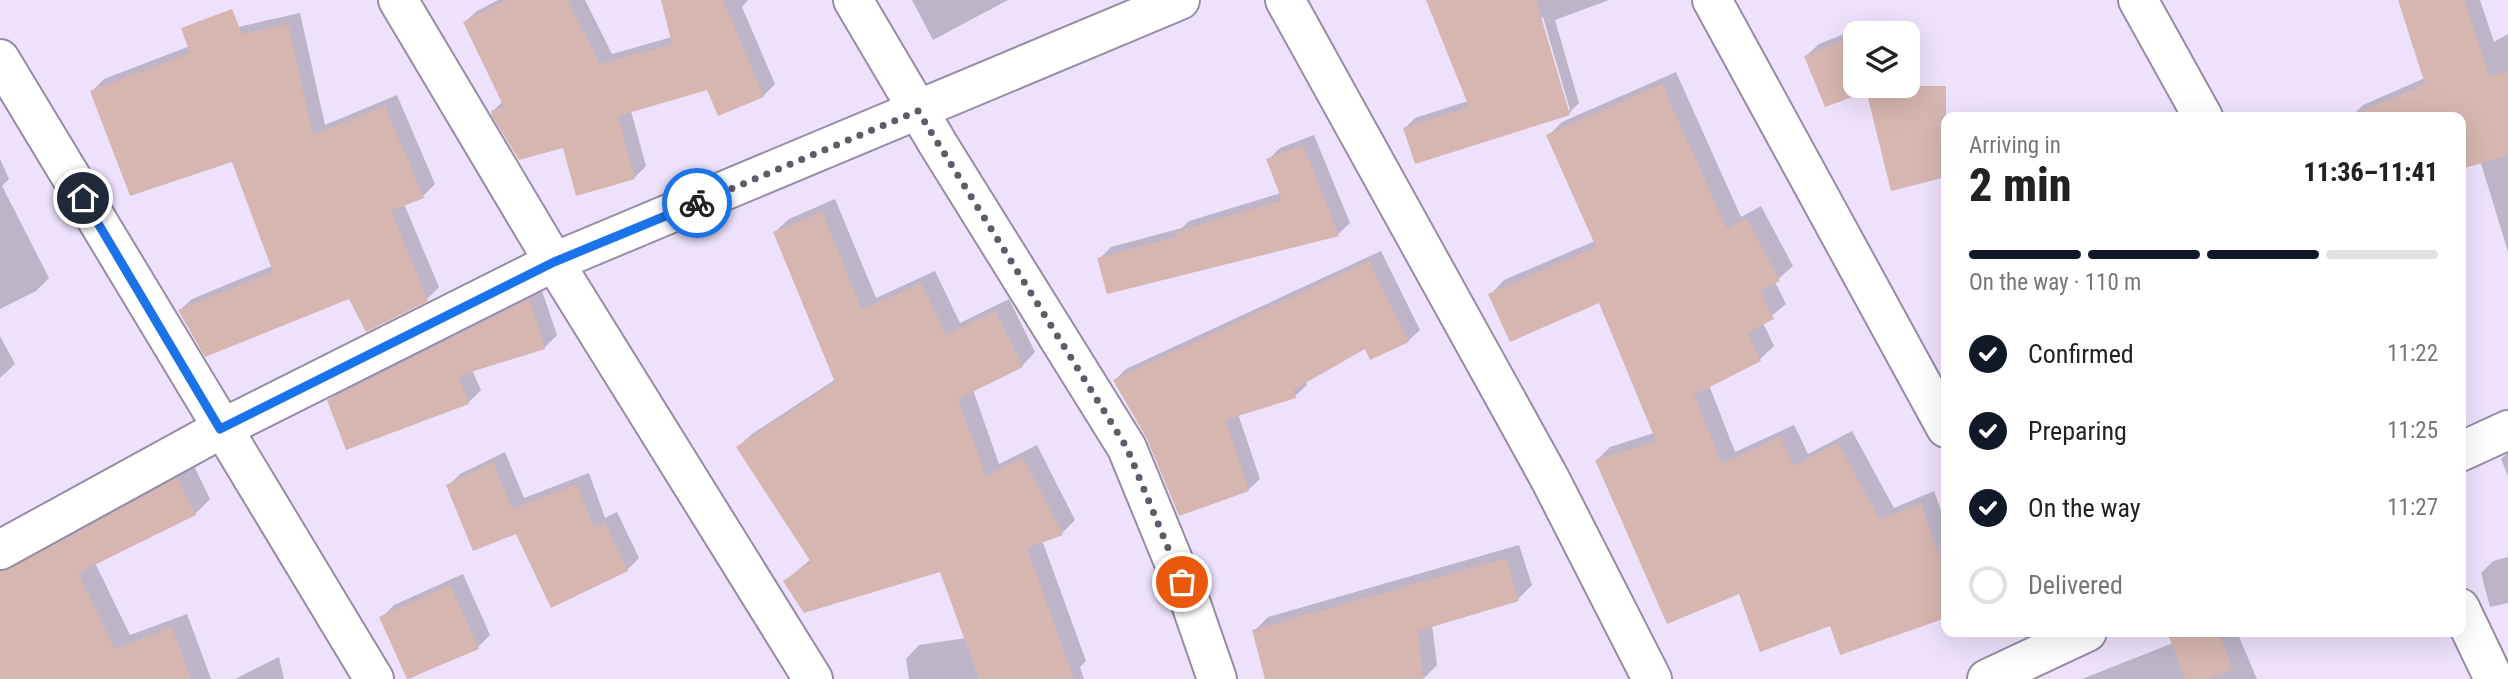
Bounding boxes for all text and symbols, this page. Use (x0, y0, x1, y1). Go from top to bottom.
map controls (1843, 21, 1920, 98)
button: layers (1843, 21, 1920, 98)
text: Arriving in (1969, 132, 2061, 159)
text: 11:36–11:41 (2304, 157, 2438, 187)
text: 2 min (1969, 158, 2072, 212)
pin (53, 168, 113, 228)
courier (662, 168, 732, 238)
icon: home (64, 179, 102, 217)
icon: bike (678, 184, 716, 222)
text: On the way · 110 m (1969, 269, 2141, 296)
icon: check (1969, 335, 2007, 373)
text: Confirmed (2028, 339, 2134, 369)
text: 11:22 (2387, 340, 2438, 367)
icon: check (1969, 412, 2007, 450)
text: Preparing (2028, 416, 2127, 446)
text: 11:25 (2387, 417, 2438, 444)
icon: check (1969, 489, 2007, 527)
text: On the way (2028, 493, 2141, 523)
text: 11:27 (2387, 494, 2438, 521)
pin (1152, 552, 1212, 612)
icon: bag (1163, 563, 1201, 601)
text: Delivered (2028, 570, 2123, 600)

